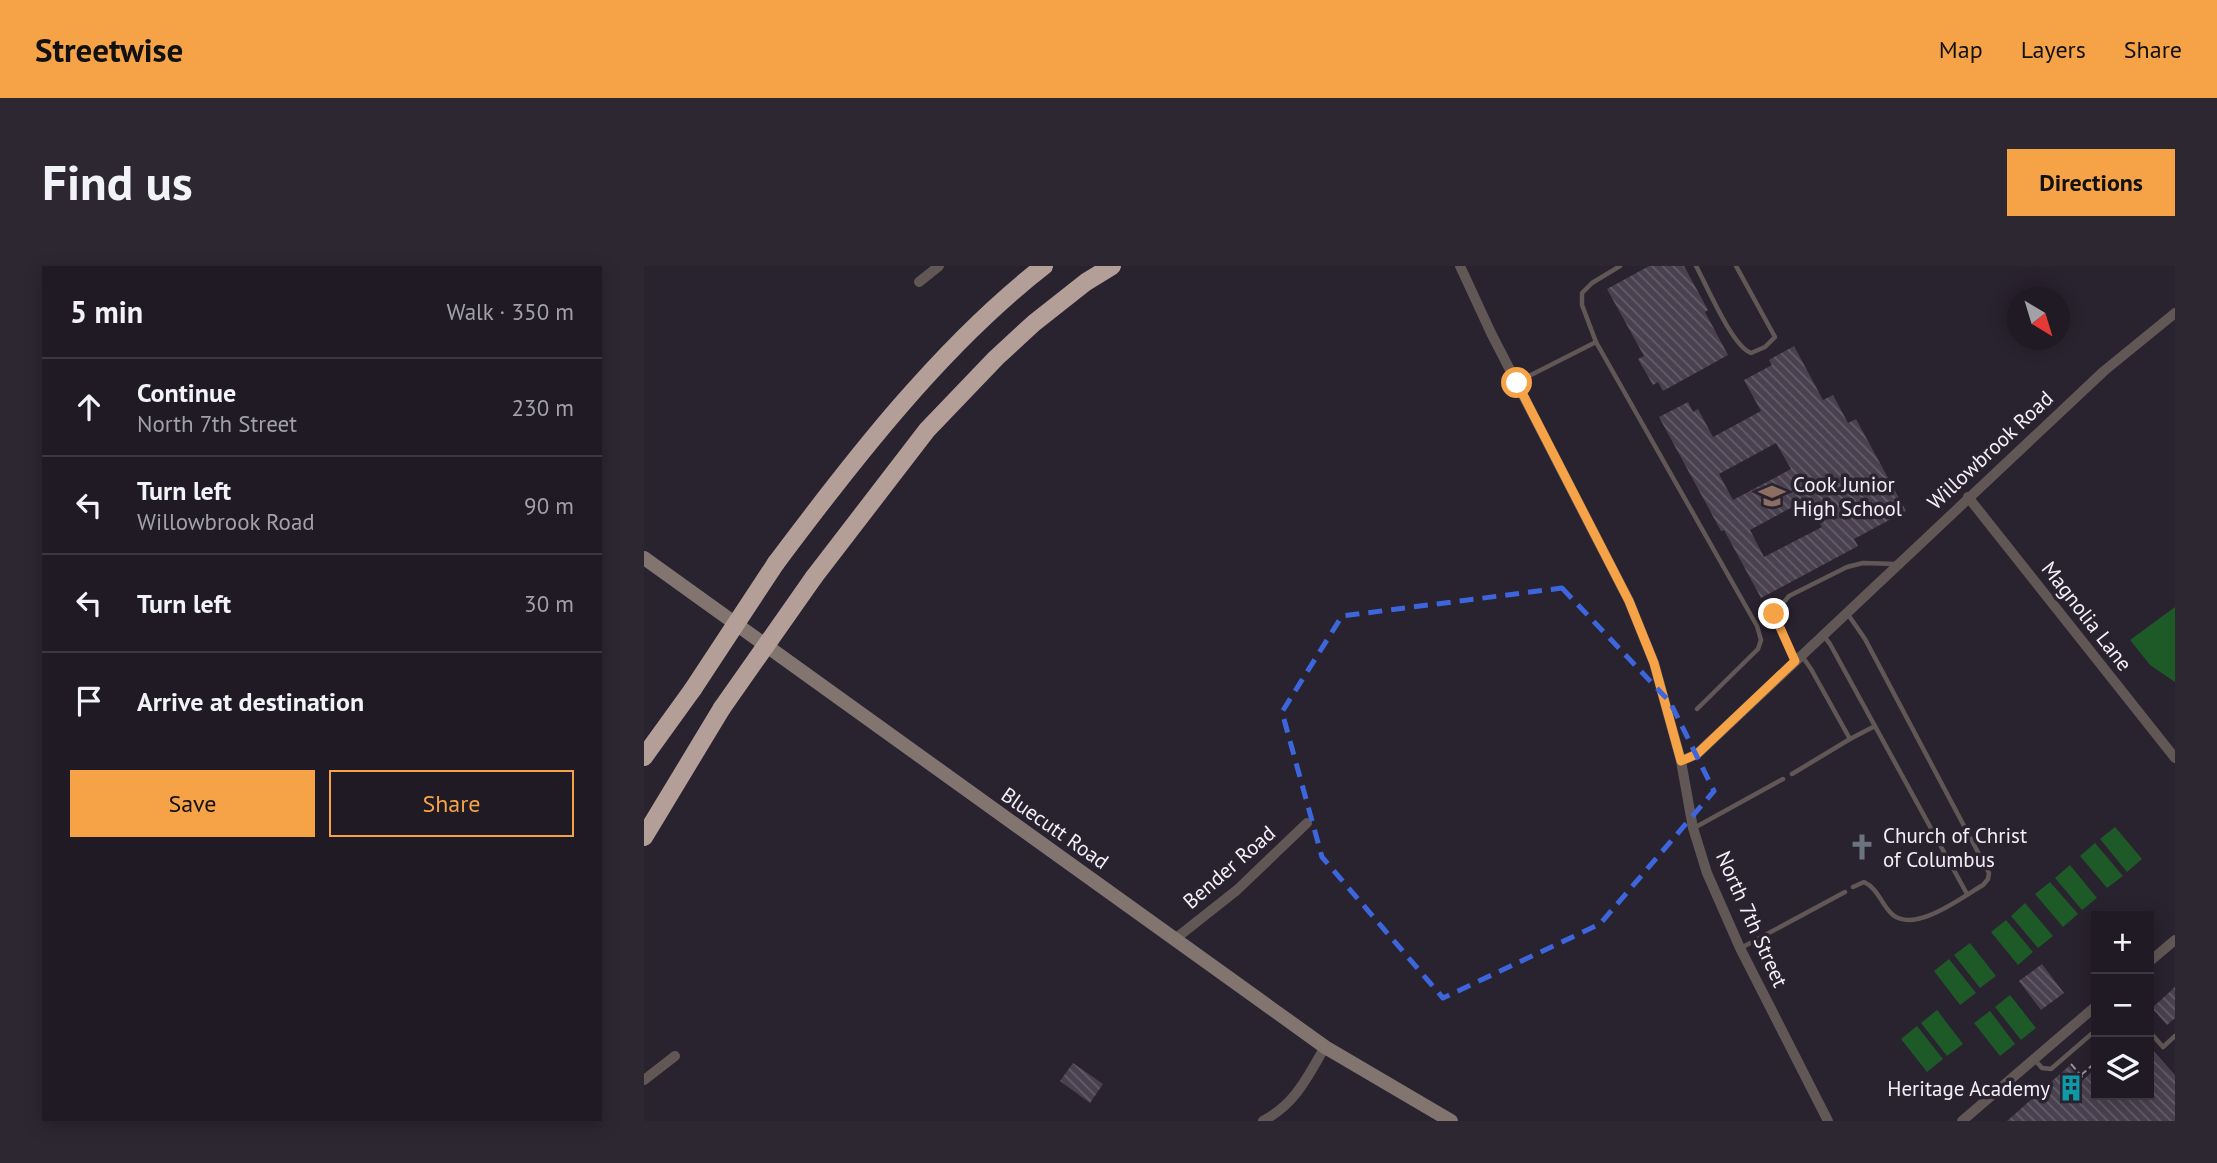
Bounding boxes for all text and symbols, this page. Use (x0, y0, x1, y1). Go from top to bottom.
text: Streetwise (35, 28, 183, 71)
text: Map (1939, 34, 1983, 65)
text: Layers (2021, 34, 2086, 65)
text: Share (2124, 34, 2182, 65)
button: Directions (2007, 149, 2175, 216)
text: Find us (42, 150, 193, 214)
north arrow (2007, 287, 2070, 350)
text: 5 min (70, 292, 143, 331)
text: Walk · 350 m (447, 297, 574, 326)
route start (1501, 367, 1532, 398)
text: Continue (137, 376, 236, 409)
street label: Willowbrook Road (1921, 385, 2059, 515)
icon: ahead (70, 388, 108, 426)
text: 230 m (512, 393, 574, 422)
text: North 7th Street (137, 409, 297, 438)
place label: Cook Junior High School (1793, 471, 1902, 522)
text: Turn left (137, 474, 231, 507)
school or university icon: Cook Junior High School (1757, 481, 1787, 511)
icon: left (70, 486, 108, 524)
text: 90 m (524, 491, 574, 520)
text: Willowbrook Road (137, 507, 315, 536)
street label: Magnolia Lane (2036, 556, 2138, 676)
icon: left (70, 584, 108, 622)
text: Turn left (137, 587, 231, 620)
text: 30 m (524, 589, 574, 618)
route end (1758, 598, 1789, 629)
icon: arrive (70, 682, 108, 720)
text: Arrive at destination (137, 685, 364, 718)
button: Save (70, 770, 315, 837)
button: Share (329, 770, 574, 837)
street label: Bluecutt Road (996, 781, 1114, 875)
street label: Bender Road (1177, 820, 1281, 914)
place label: Church of Christ of Columbus (1883, 822, 2027, 873)
church icon: Church of Christ of Columbus (1847, 832, 1877, 862)
street label: North 7th Street (1710, 847, 1794, 991)
map controls (2091, 911, 2154, 1100)
button: + (2091, 911, 2154, 974)
button: − (2091, 974, 2154, 1037)
button: layers (2091, 1037, 2154, 1100)
building icon: Heritage Academy (2056, 1073, 2086, 1103)
place label: Heritage Academy (1887, 1075, 2050, 1102)

